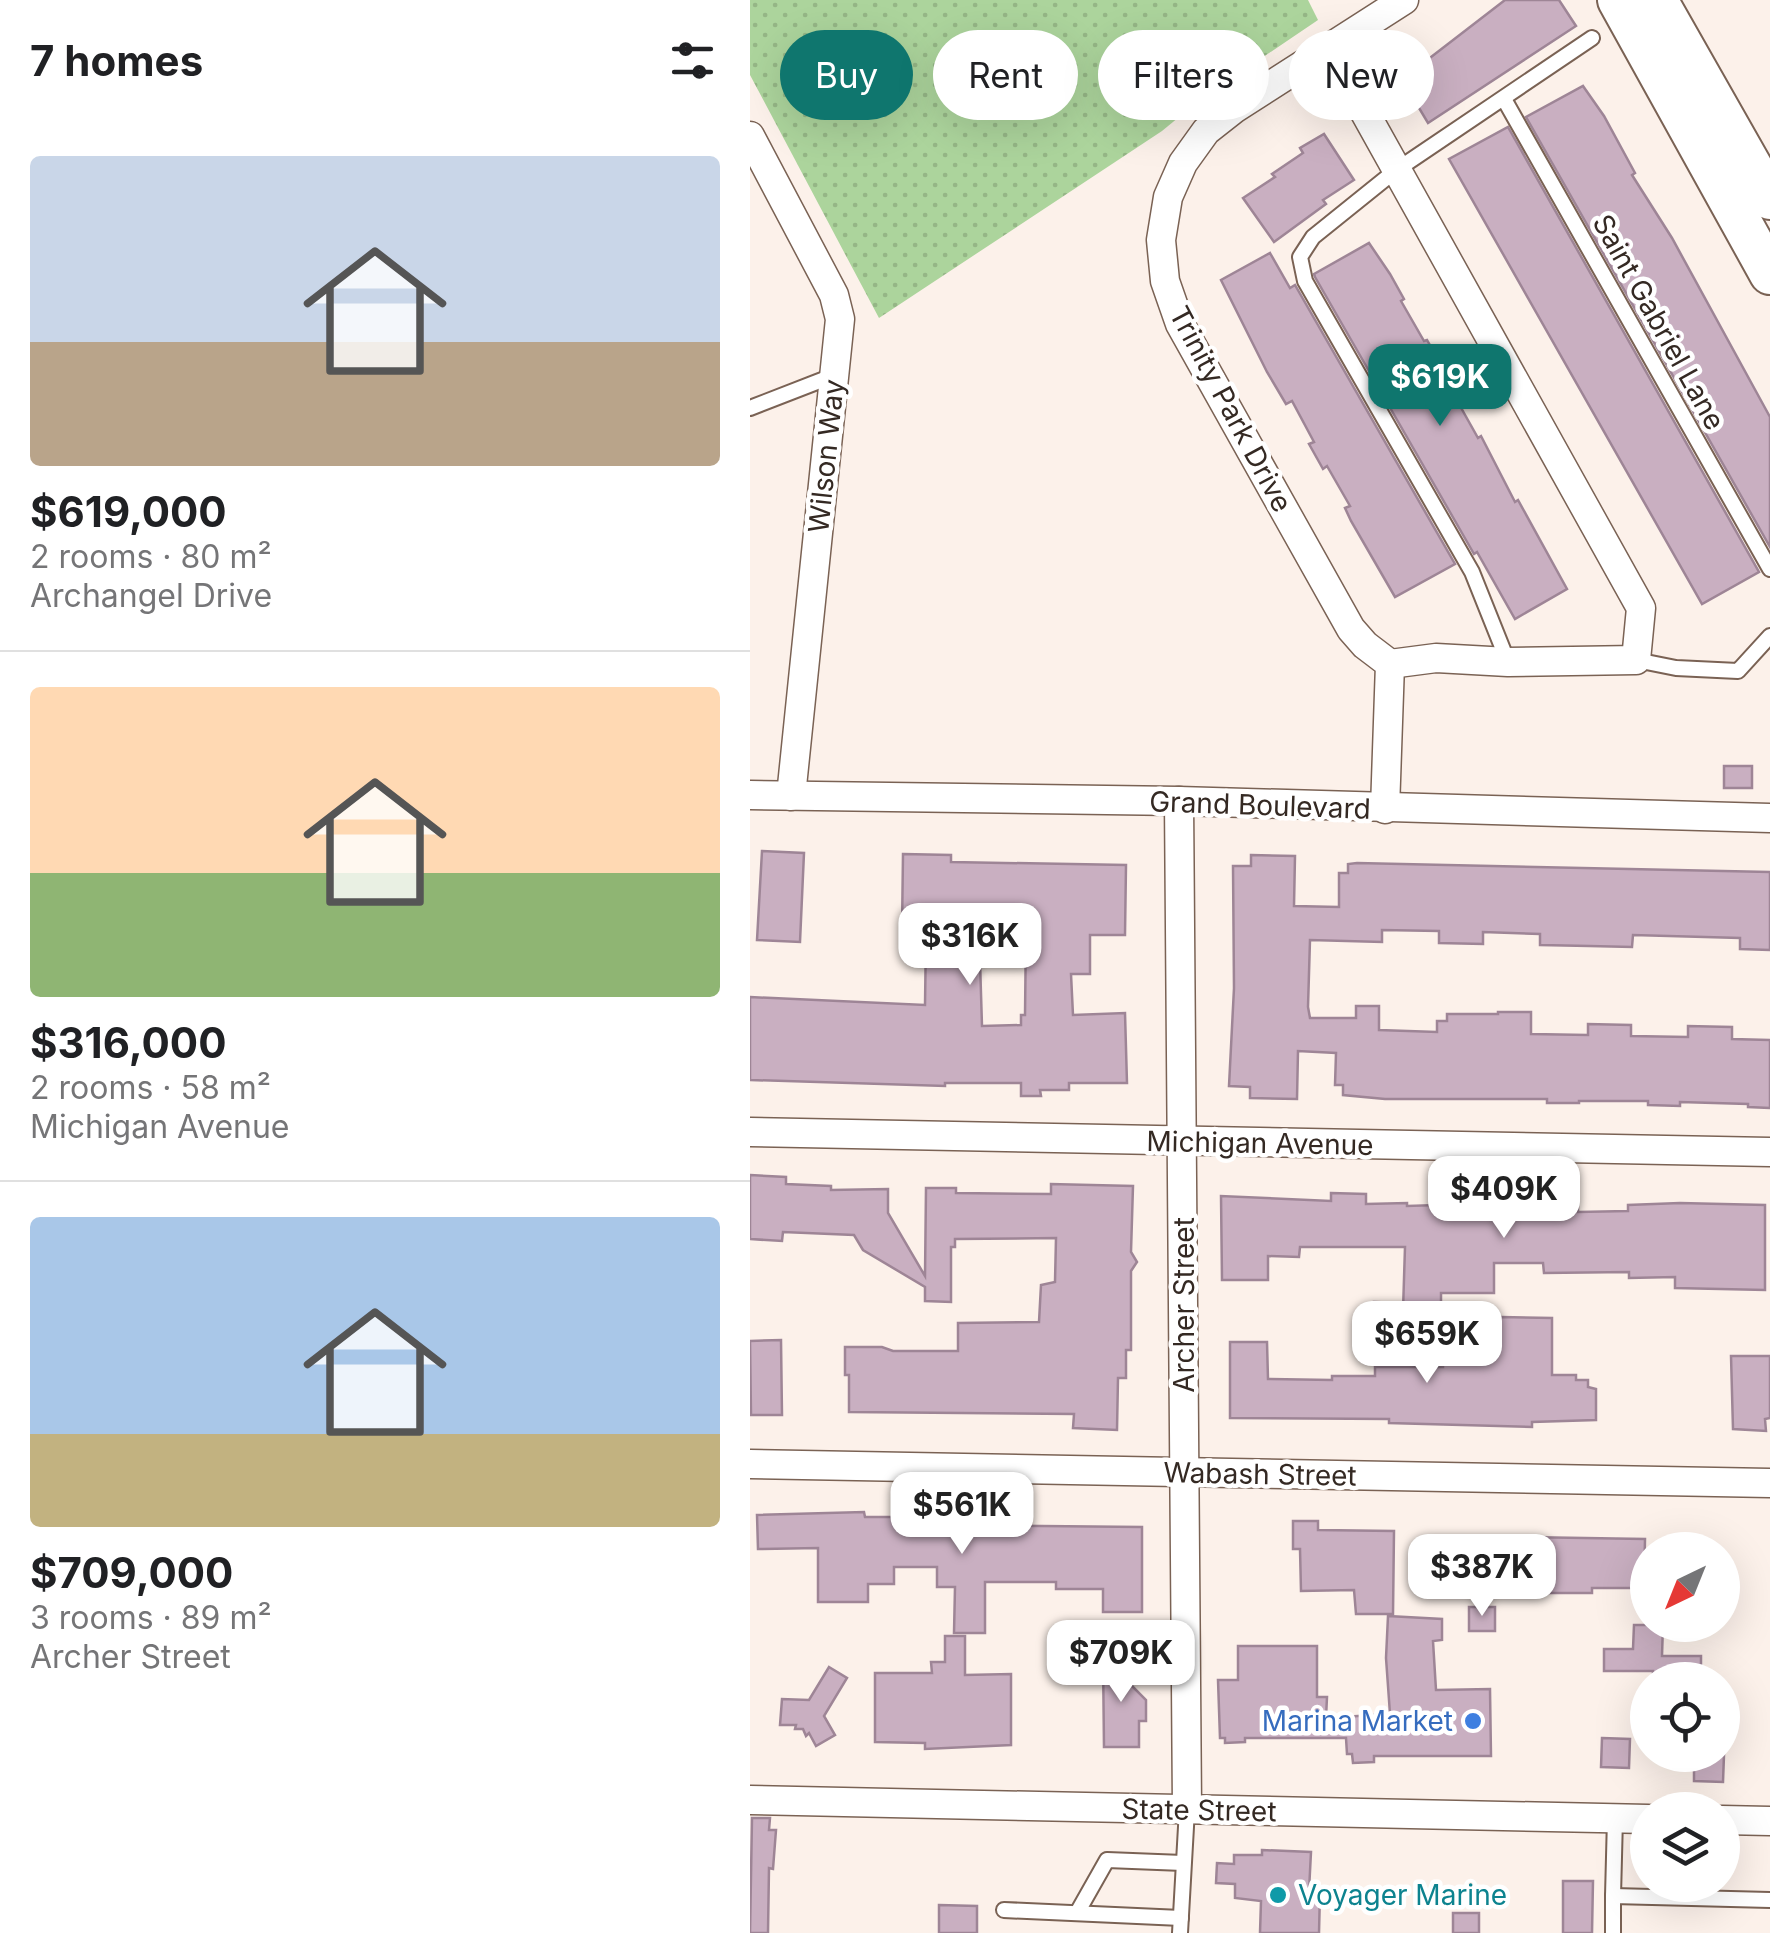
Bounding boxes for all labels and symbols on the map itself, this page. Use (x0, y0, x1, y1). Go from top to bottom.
street label: Saint Gabriel Lane (1586, 208, 1732, 436)
street label: Trinity Park Drive (1162, 300, 1300, 518)
pin: $619K (1370, 344, 1510, 429)
street label: Wilson Way (801, 377, 851, 535)
street label: Grand Boulevard (1149, 784, 1371, 826)
pin: $316K (900, 903, 1040, 988)
street label: Michigan Avenue (1146, 1124, 1374, 1162)
pin: $409K (1434, 1156, 1574, 1241)
street label: Archer Street (1167, 1217, 1201, 1393)
pin: $659K (1357, 1301, 1497, 1386)
street label: Wabash Street (1163, 1455, 1357, 1493)
pin: $561K (892, 1472, 1032, 1557)
north arrow (1630, 1532, 1740, 1642)
pin: $387K (1412, 1534, 1552, 1619)
pin: $709K (1051, 1620, 1191, 1705)
place label: Marina Market (1262, 1704, 1453, 1738)
marker: Marina Market (1462, 1710, 1484, 1732)
street label: State Street (1121, 1792, 1277, 1828)
place label: Voyager Marine (1298, 1878, 1507, 1912)
marker: Voyager Marine (1267, 1884, 1289, 1906)

